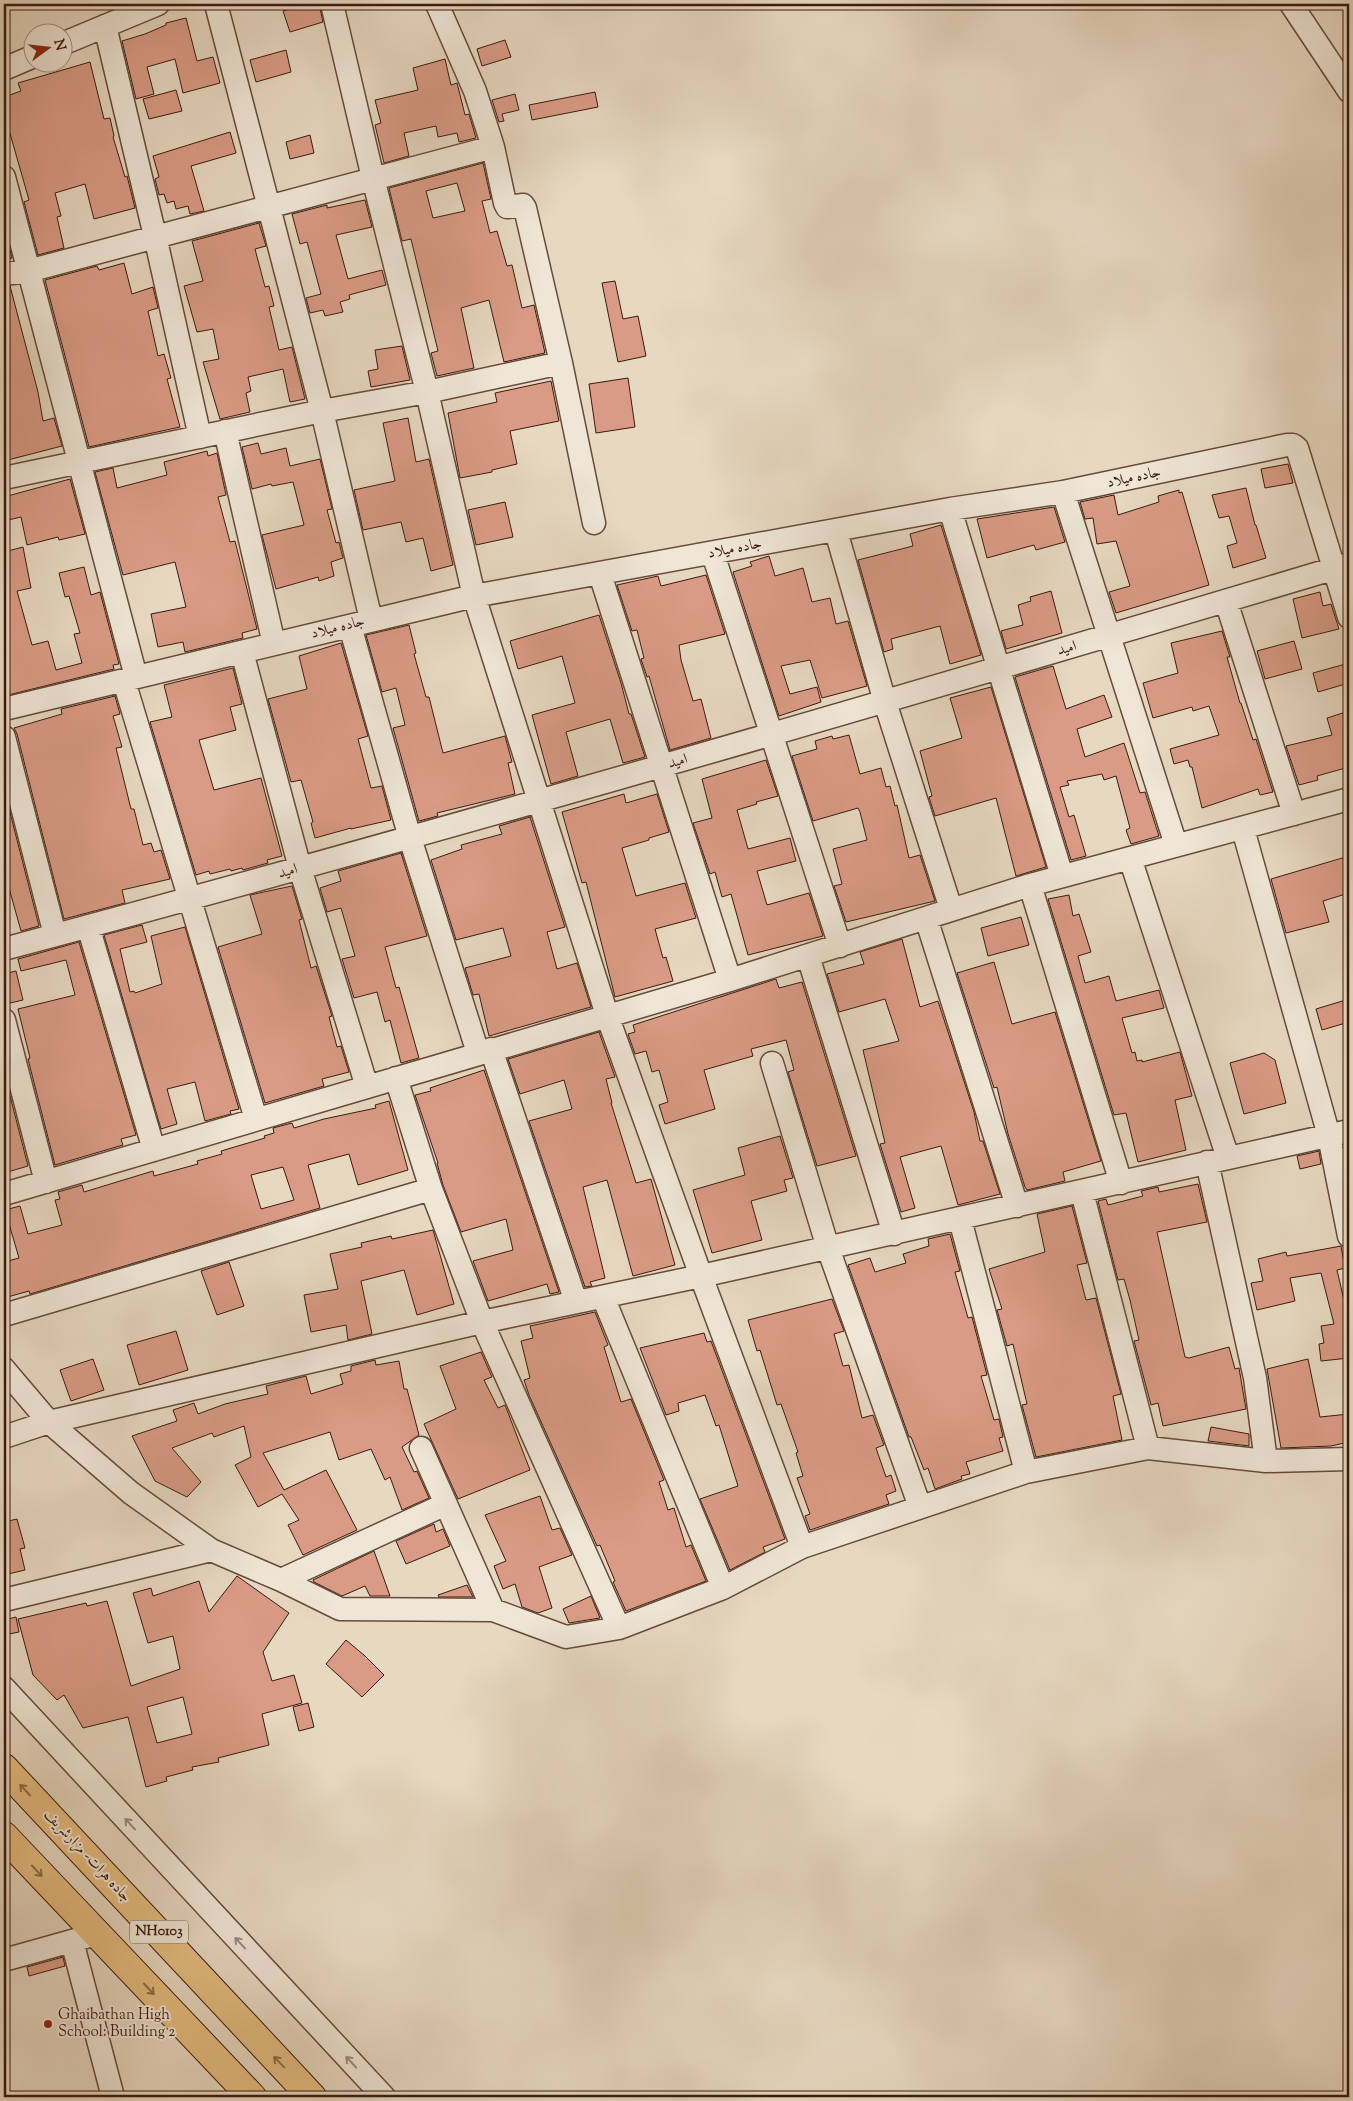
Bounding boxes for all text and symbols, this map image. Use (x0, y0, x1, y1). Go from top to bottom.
north arrow (22, 22, 72, 72)
text: N (48, 37, 70, 53)
street label: جاده میلاد (1105, 462, 1163, 494)
street label: جاده میلاد (706, 533, 764, 565)
street label: جاده میلاد (309, 611, 367, 645)
street label: امید (1055, 636, 1079, 662)
street label: امید (666, 749, 690, 775)
street label: امید (276, 859, 300, 885)
one-way arrow (19, 1784, 31, 1796)
street label: جاده هرات- مزارشریف (38, 1805, 136, 1907)
one-way arrow (124, 1817, 136, 1830)
one-way arrow (31, 1865, 43, 1878)
road number: NH0103 (130, 1920, 188, 1944)
one-way arrow (234, 1936, 246, 1949)
one-way arrow (143, 1983, 155, 1995)
place label: Ghaibathan High School: Building 2 (58, 2005, 175, 2043)
marker: Ghaibathan High School: Building 2 (42, 2018, 54, 2030)
one-way arrow (345, 2055, 357, 2068)
one-way arrow (273, 2056, 285, 2068)

